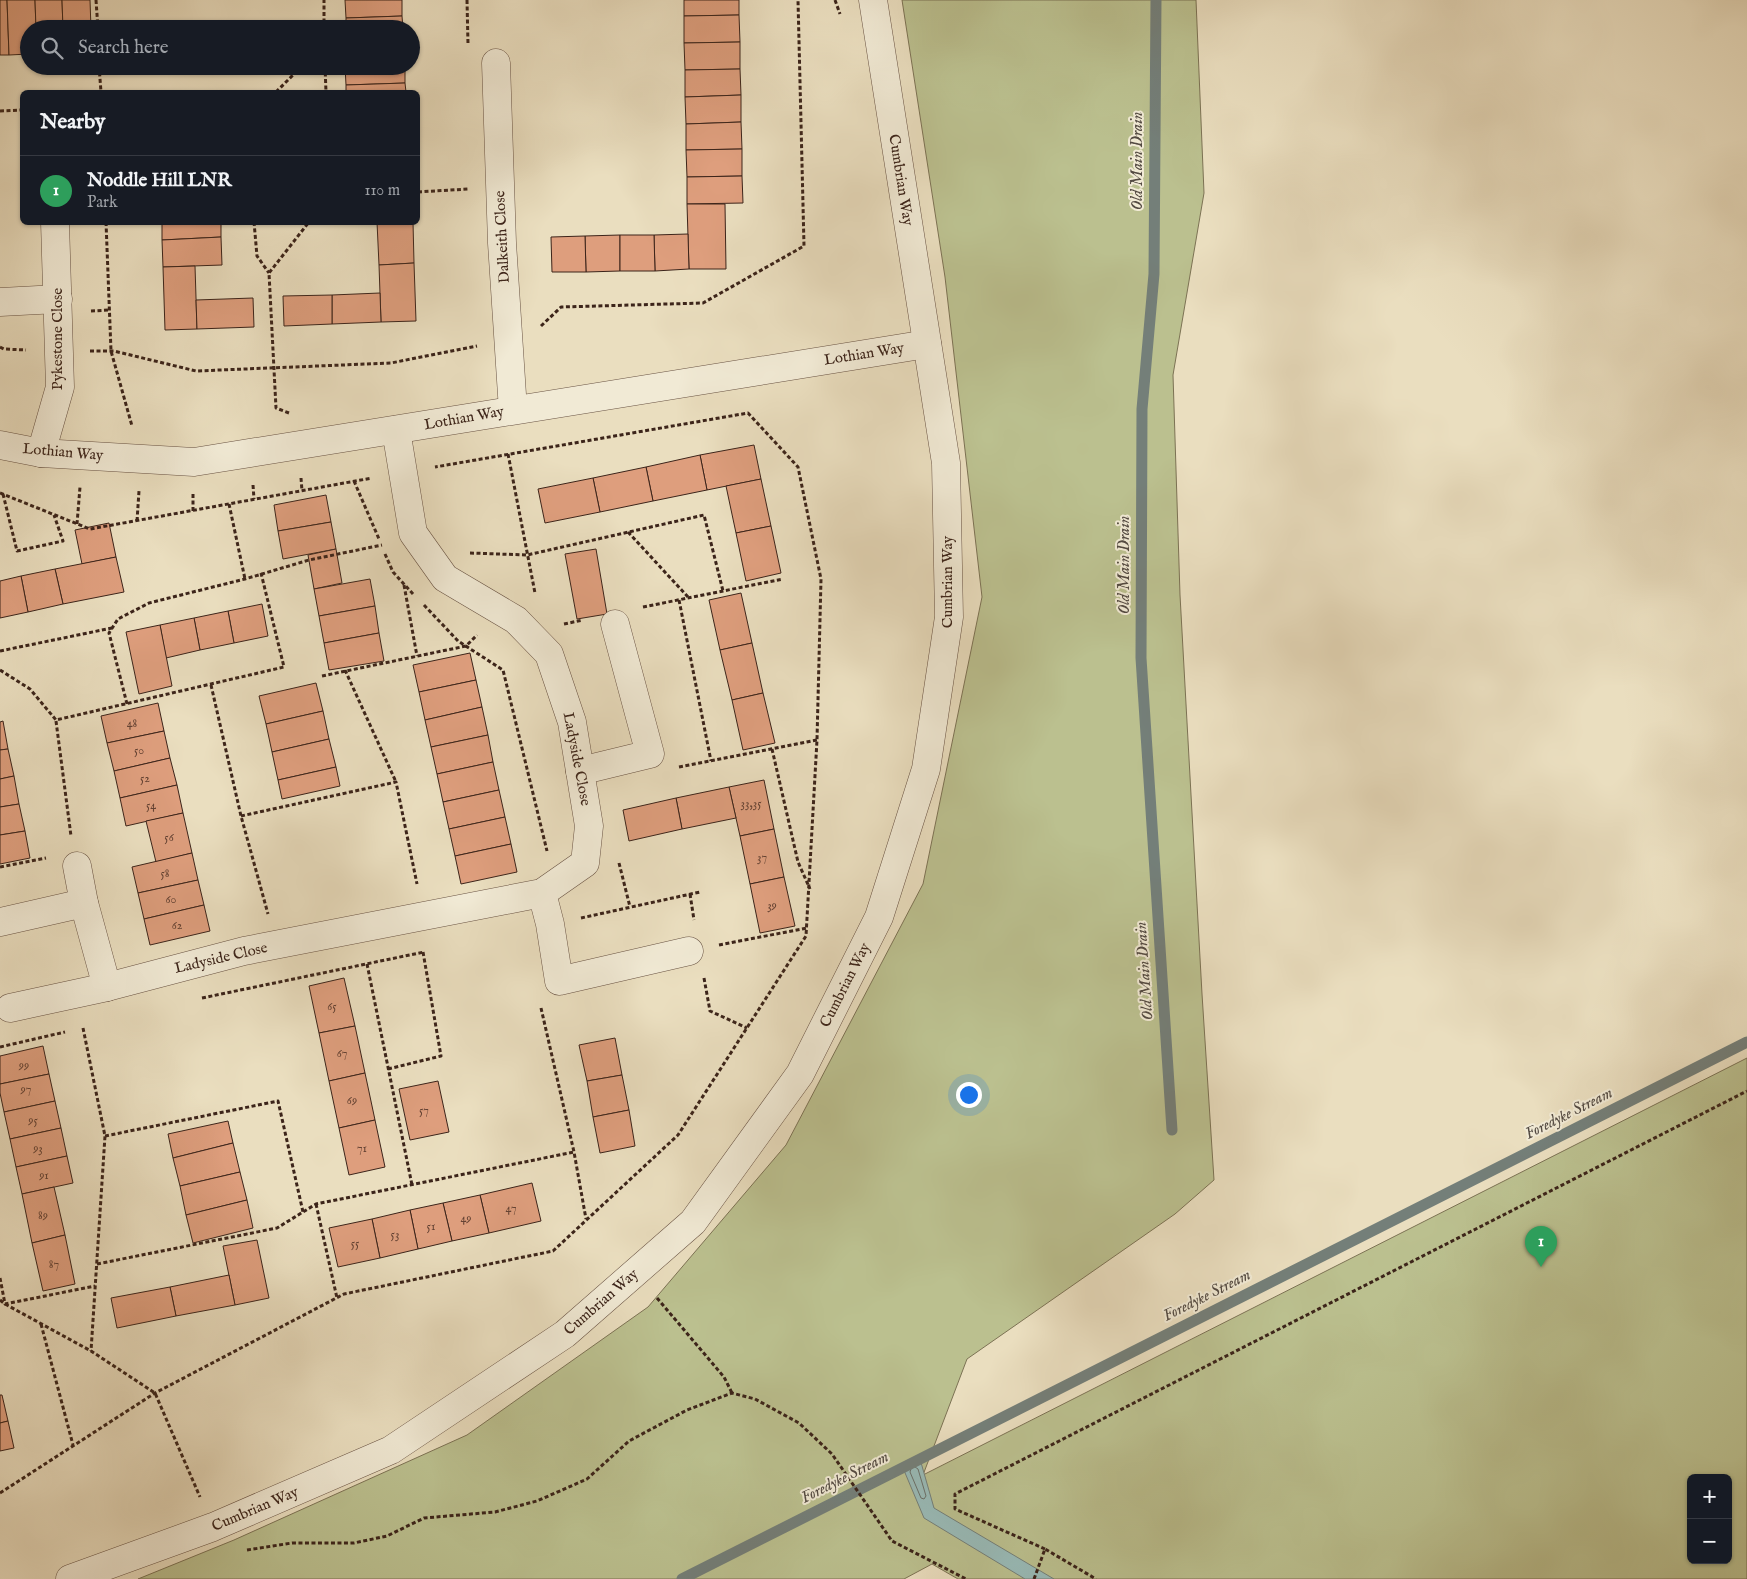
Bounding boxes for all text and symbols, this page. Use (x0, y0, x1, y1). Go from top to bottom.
search box (20, 20, 420, 75)
icon: search (38, 34, 66, 62)
text: Search here (78, 36, 169, 60)
text: Nearby (40, 109, 105, 136)
water label: Old Main Drain (1128, 112, 1148, 210)
street label: Cumbrian Way (884, 133, 918, 228)
text: Noddle Hill LNR (87, 169, 232, 193)
text: 1 (53, 181, 59, 201)
text: 110 m (364, 181, 400, 201)
street label: Dalkeith Close (490, 190, 514, 284)
text: Park (87, 193, 117, 213)
street label: Pykestone Close (48, 288, 67, 390)
street label: Lothian Way (823, 338, 906, 370)
street label: Lothian Way (423, 402, 506, 434)
street label: Lothian Way (22, 439, 105, 465)
water label: Old Main Drain (1115, 516, 1135, 614)
street label: Cumbrian Way (938, 535, 957, 628)
street label: Ladyside Close (559, 711, 595, 807)
house number: 48 (127, 716, 138, 731)
house number: 50 (134, 743, 144, 758)
house number: 52 (140, 771, 150, 786)
house number: 33,35 (741, 796, 762, 811)
house number: 54 (146, 798, 156, 813)
house number: 56 (164, 830, 175, 845)
house number: 37 (757, 850, 767, 865)
house number: 58 (160, 866, 170, 881)
house number: 60 (166, 892, 177, 907)
house number: 39 (767, 898, 777, 913)
house number: 62 (172, 918, 183, 933)
water label: Old Main Drain (1132, 921, 1158, 1021)
street label: Ladyside Close (173, 938, 269, 978)
street label: Cumbrian Way (816, 939, 875, 1030)
house number: 65 (327, 999, 337, 1014)
house number: 67 (337, 1046, 347, 1061)
house number: 99 (18, 1058, 29, 1073)
house number: 97 (20, 1082, 31, 1097)
your location (956, 1082, 982, 1108)
water label: Foredyke Stream (1522, 1083, 1616, 1145)
house number: 69 (347, 1093, 357, 1108)
house number: 57 (419, 1103, 429, 1118)
house number: 95 (27, 1113, 38, 1128)
house number: 93 (32, 1141, 43, 1156)
house number: 71 (357, 1141, 367, 1156)
house number: 91 (38, 1168, 49, 1183)
house number: 47 (505, 1201, 517, 1216)
house number: 89 (38, 1208, 48, 1223)
house number: 49 (460, 1211, 472, 1226)
house number: 51 (427, 1219, 435, 1234)
pin: 1 (1525, 1226, 1557, 1267)
house number: 53 (391, 1227, 399, 1242)
house number: 55 (351, 1236, 360, 1251)
house number: 87 (49, 1257, 59, 1272)
street label: Cumbrian Way (560, 1264, 643, 1339)
water label: Foredyke Stream (1160, 1265, 1254, 1327)
water label: Foredyke Stream (798, 1447, 892, 1509)
map controls (1687, 1474, 1732, 1564)
button: + (1687, 1474, 1732, 1519)
street label: Cumbrian Way (209, 1482, 302, 1536)
button: − (1687, 1519, 1732, 1564)

